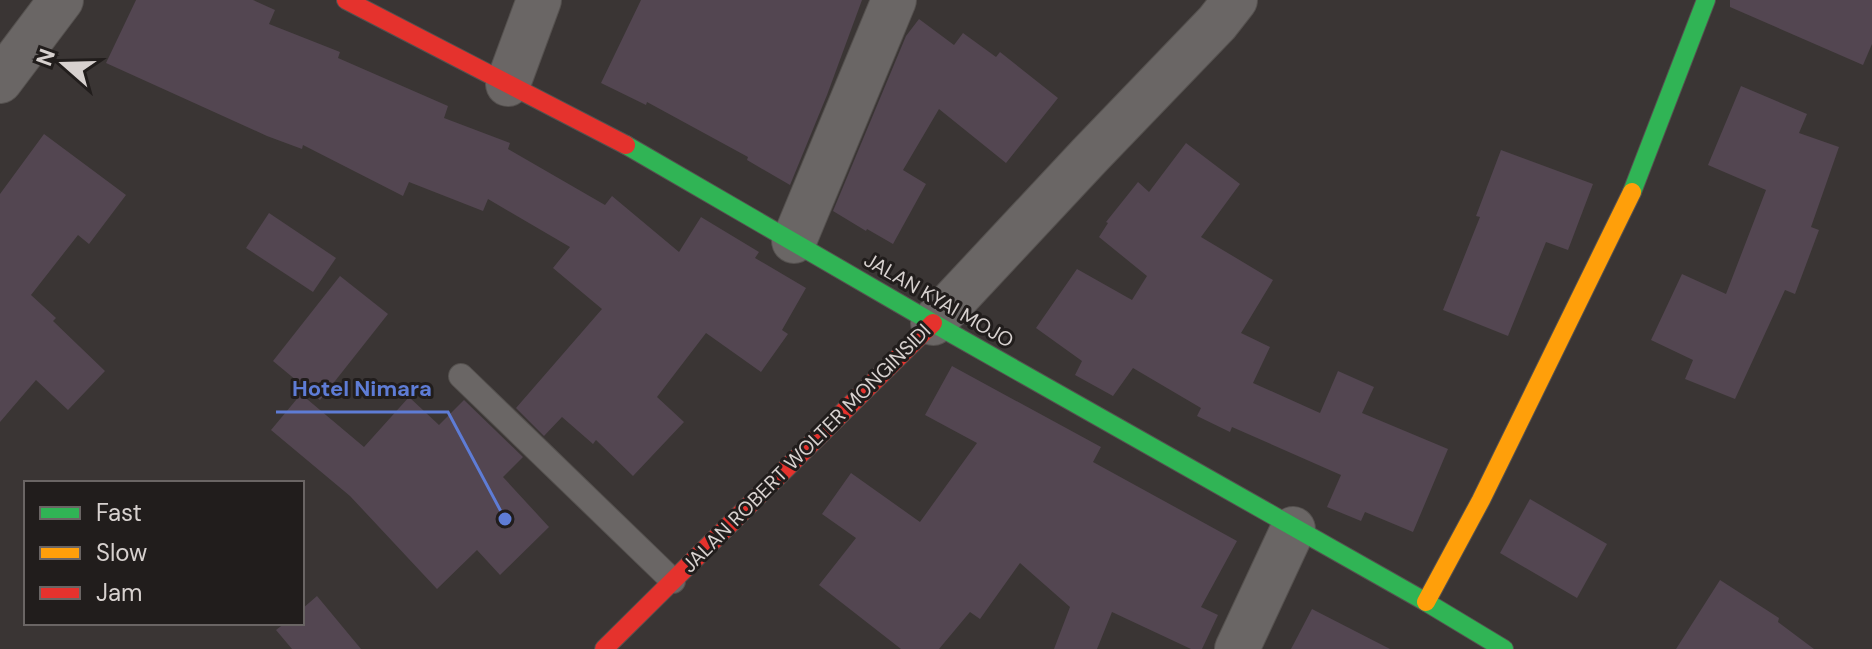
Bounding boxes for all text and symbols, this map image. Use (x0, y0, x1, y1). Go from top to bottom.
north arrow (24, 24, 104, 104)
text: N (29, 45, 62, 70)
street label: JALAN KYAI MOJO (860, 247, 1018, 353)
street label: JALAN ROBERT WOLTER MONGINSIDI (676, 318, 936, 578)
callout: Hotel Nimara (276, 366, 448, 412)
text: Hotel Nimara (292, 374, 432, 403)
legend (24, 481, 304, 625)
text: Fast (96, 497, 142, 528)
text: Slow (96, 537, 147, 568)
text: Jam (96, 577, 142, 608)

